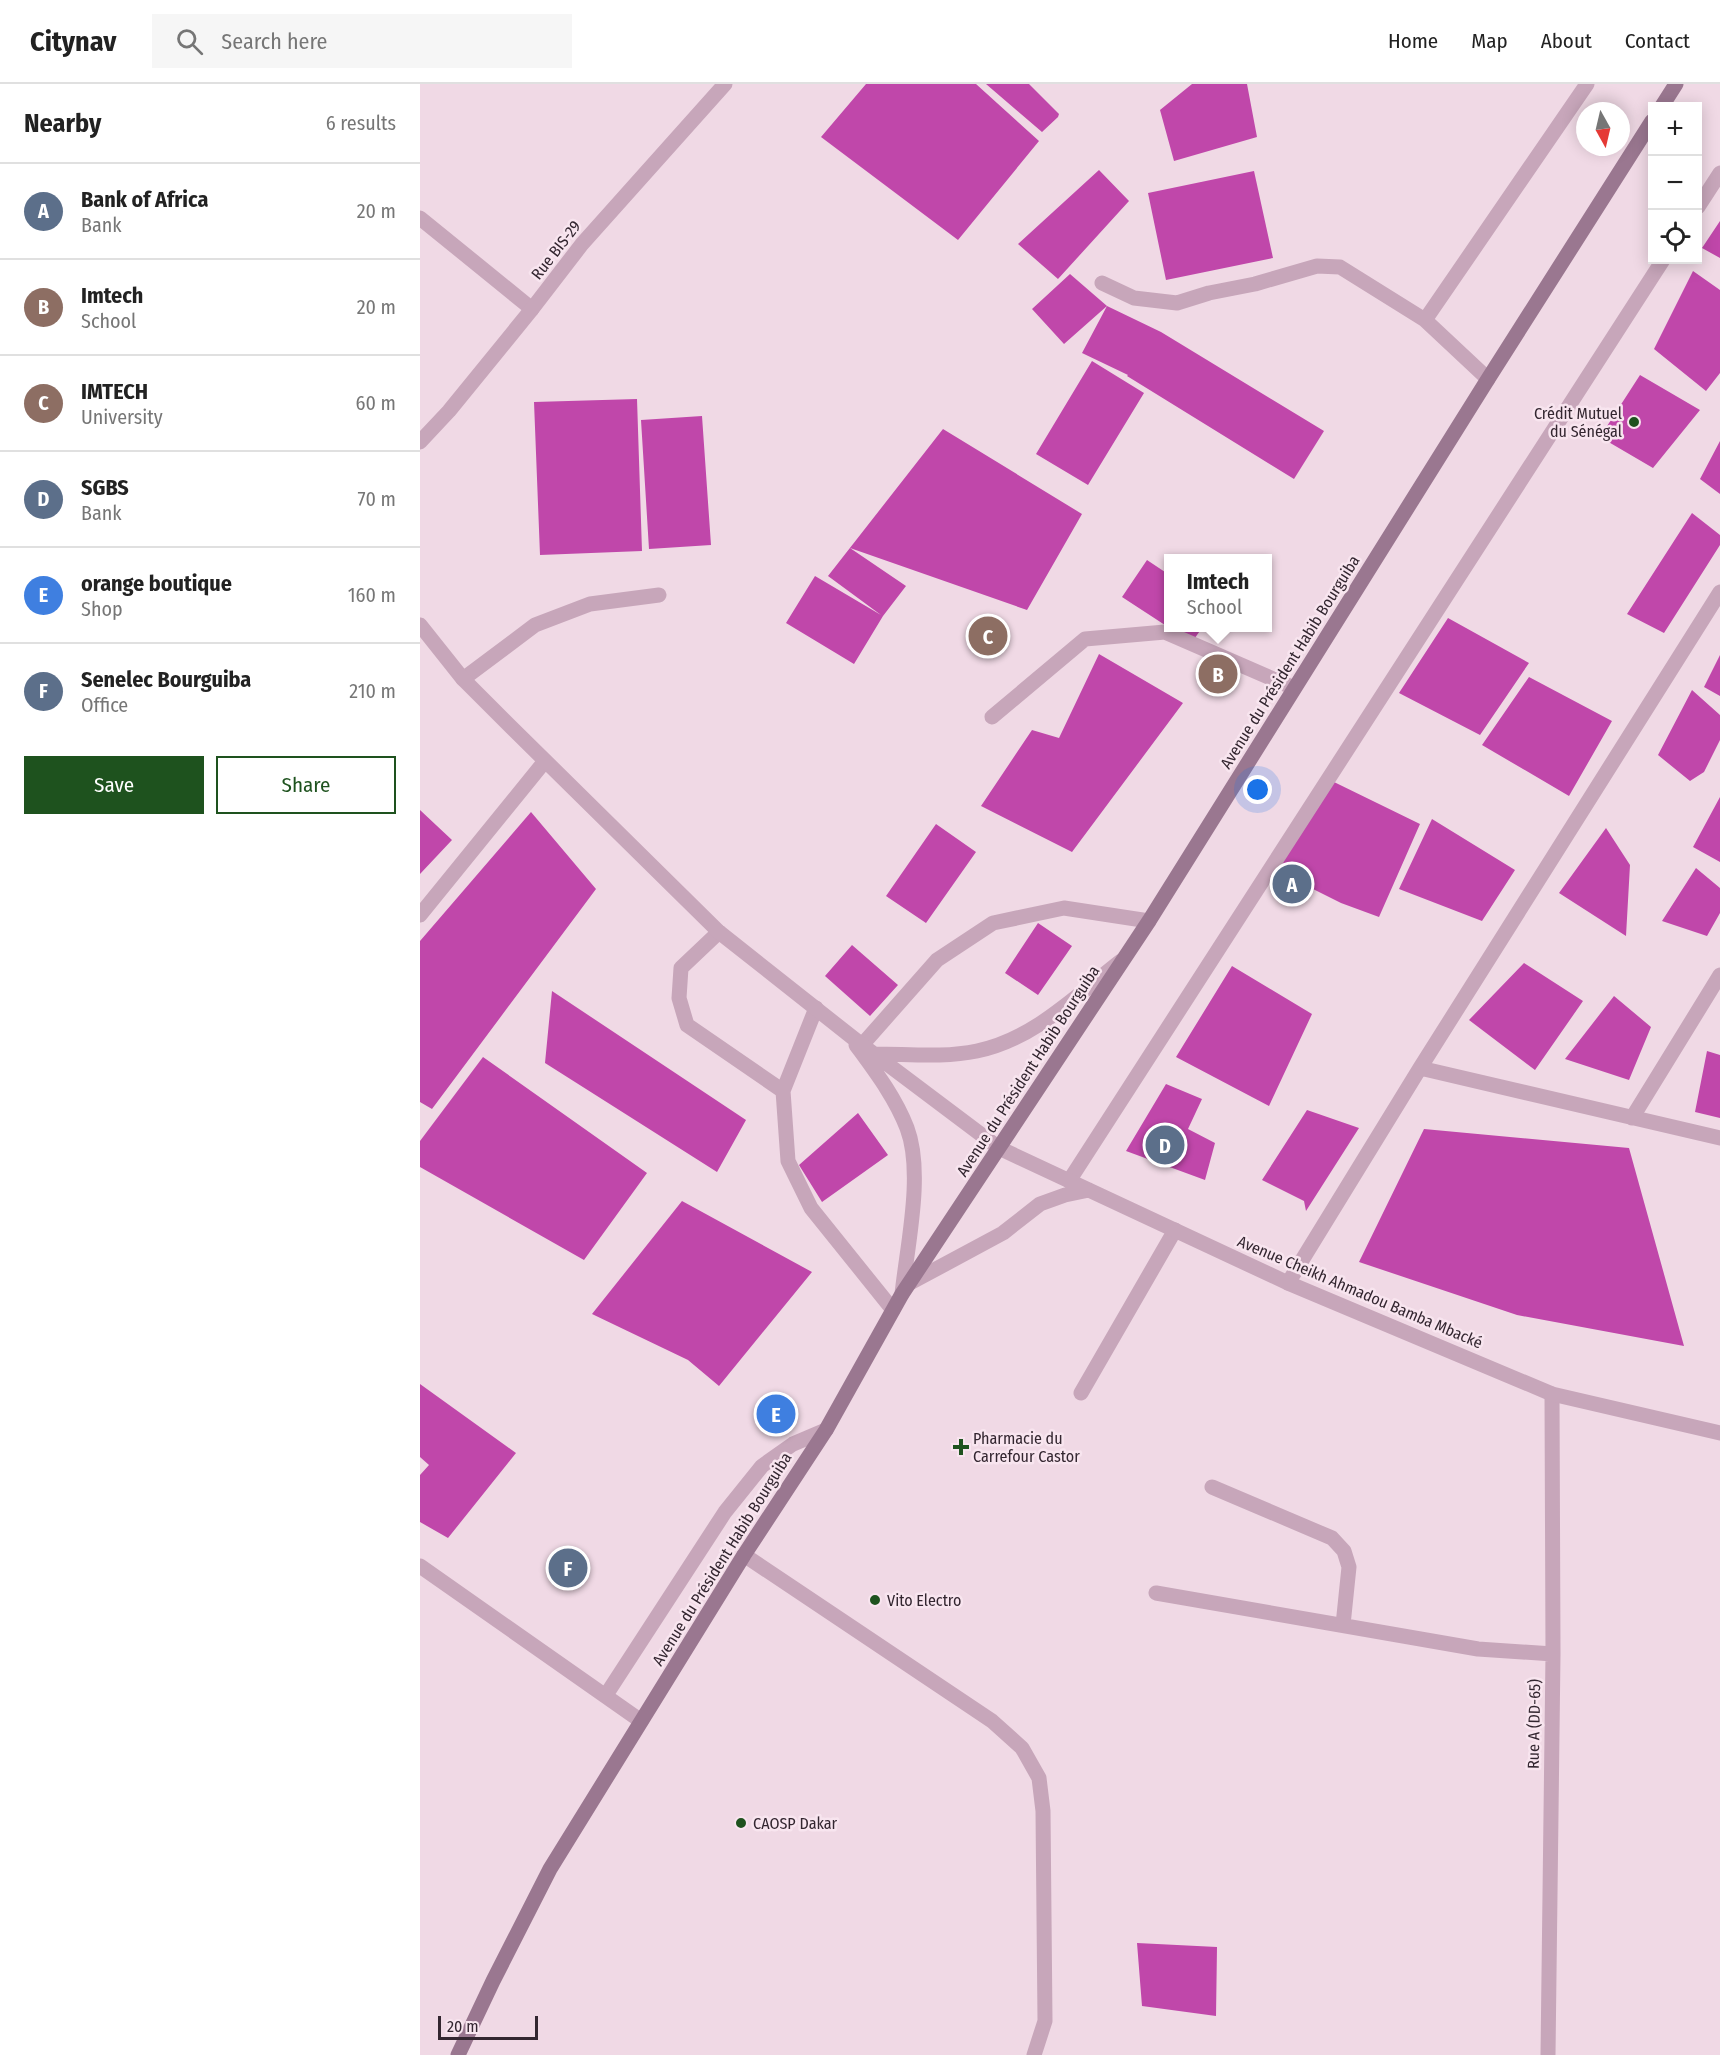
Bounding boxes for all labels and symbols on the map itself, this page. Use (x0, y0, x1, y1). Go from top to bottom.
north arrow (1576, 102, 1630, 156)
street label: Rue BIS-29 (527, 217, 585, 283)
place label: Crédit Mutuel du Sénégal (1534, 404, 1622, 441)
marker: Crédit Mutuel du Sénégal (1627, 415, 1641, 429)
street label: Avenue du Président Habib Bourguiba (1216, 552, 1364, 772)
pin: C (968, 614, 1008, 658)
pin: B (1198, 652, 1238, 696)
your location (1243, 775, 1272, 804)
pin: A (1272, 862, 1312, 906)
street label: Avenue du Président Habib Bourguiba (953, 962, 1103, 1180)
pin: D (1146, 1122, 1184, 1168)
street label: Avenue Cheikh Ahmadou Bamba Mbacké (1235, 1232, 1486, 1352)
pin: E (756, 1392, 796, 1436)
place label: Pharmacie du Carrefour Castor (973, 1429, 1080, 1466)
marker: Pharmacie du Carrefour Castor (954, 1440, 968, 1454)
street label: Avenue du Président Habib Bourguiba (648, 1449, 796, 1669)
pin: F (548, 1546, 588, 1590)
place label: Vito Electro (887, 1591, 961, 1610)
marker: Vito Electro (868, 1593, 882, 1607)
street label: Rue A (DD-65) (1524, 1679, 1544, 1769)
place label: CAOSP Dakar (753, 1814, 838, 1833)
marker: CAOSP Dakar (734, 1816, 748, 1830)
scale bar (438, 2013, 538, 2040)

